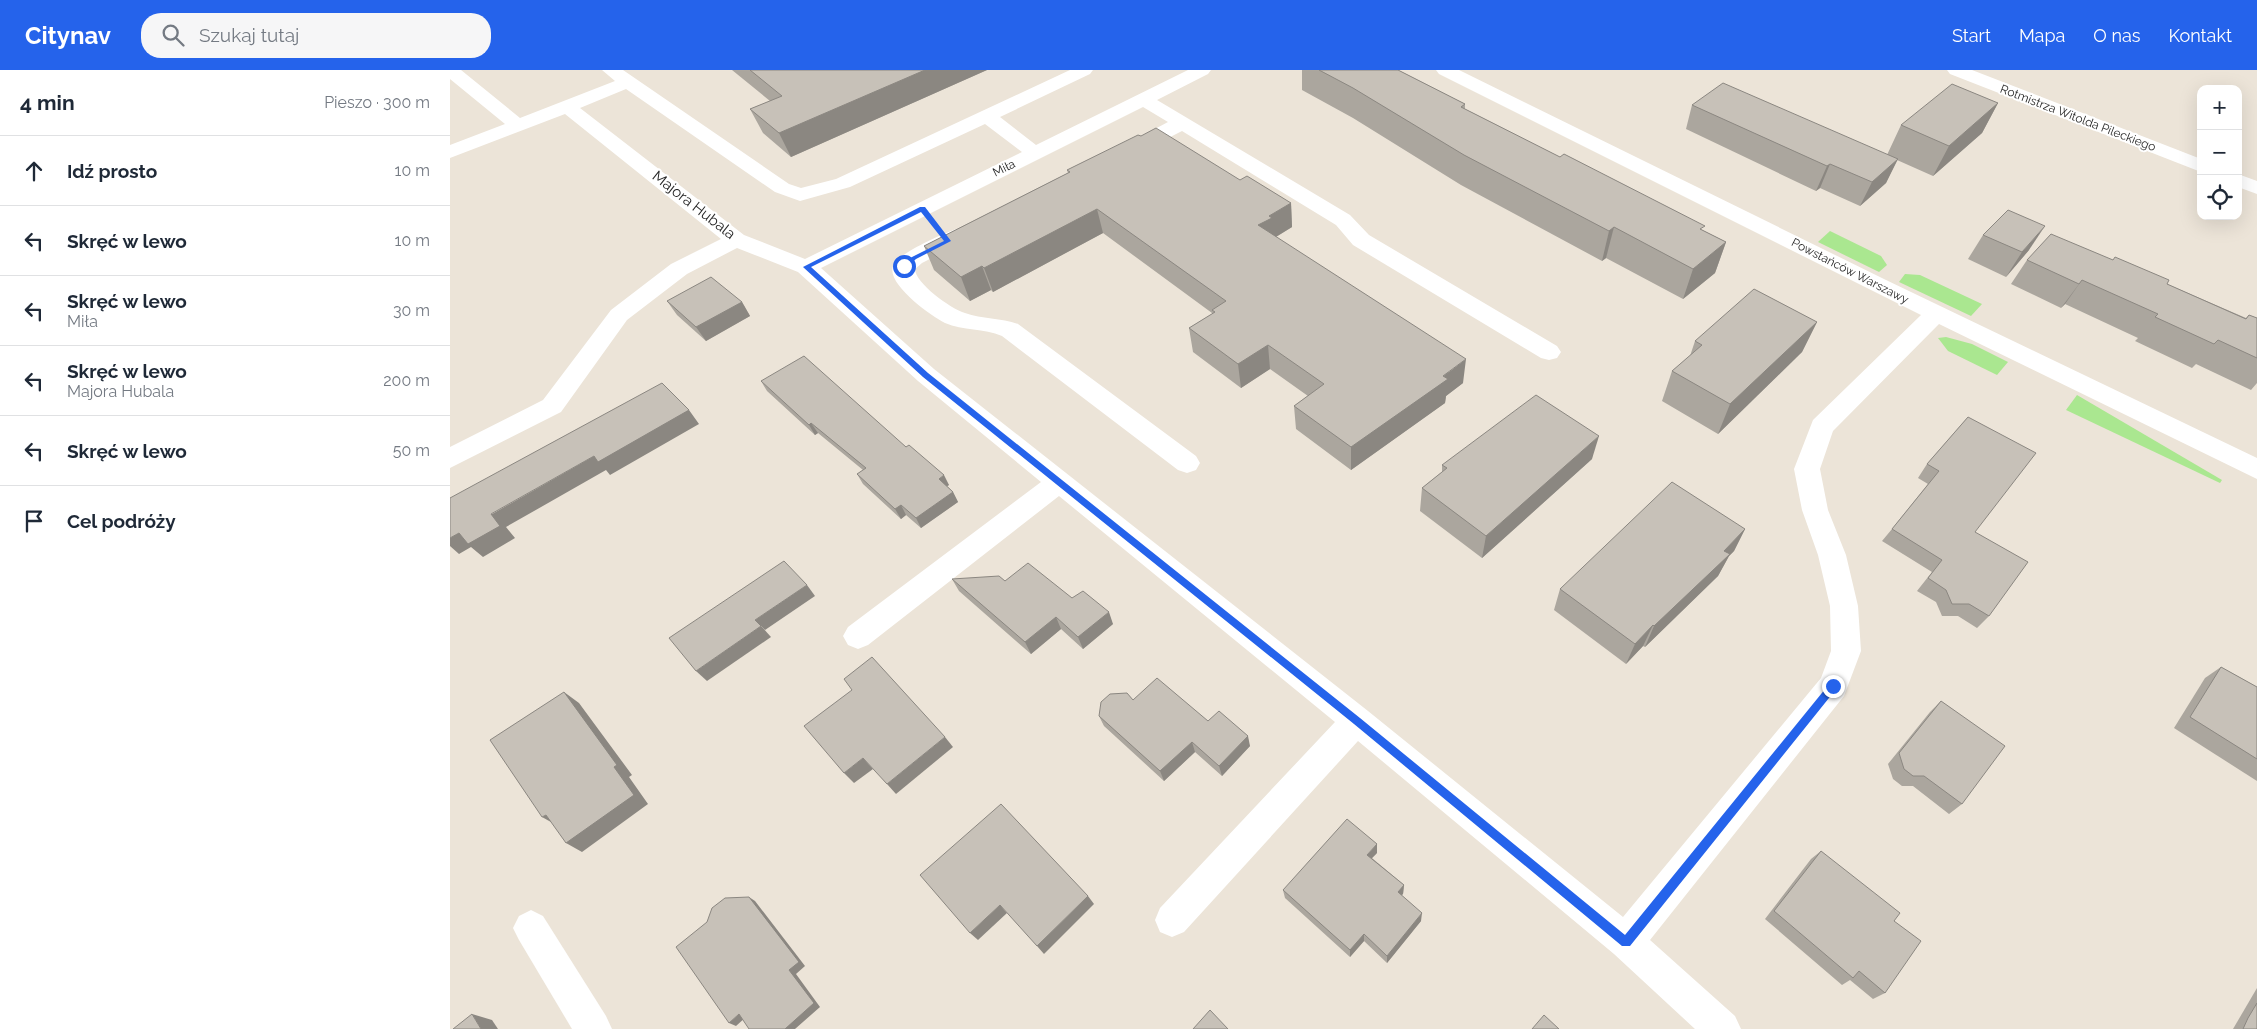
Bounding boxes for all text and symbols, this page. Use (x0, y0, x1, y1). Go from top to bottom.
search box (141, 13, 491, 58)
text: Citynav (25, 21, 111, 50)
icon: search (159, 21, 187, 49)
text: Szukaj tutaj (199, 24, 299, 46)
text: Start (1952, 25, 1991, 46)
text: Mapa (2019, 25, 2065, 46)
text: O nas (2093, 25, 2140, 46)
text: Kontakt (2168, 25, 2232, 46)
street label: Rotmistrza Witolda Pileckiego (1998, 82, 2158, 154)
map controls (2197, 85, 2242, 220)
button: + (2197, 85, 2242, 130)
text: 4 min (20, 90, 75, 115)
text: Pieszo · 300 m (324, 93, 430, 112)
button: − (2197, 130, 2242, 175)
icon: ahead (20, 157, 48, 185)
street label: Miła (991, 157, 1017, 179)
text: Idź prosto (67, 160, 157, 182)
text: 10 m (395, 161, 430, 180)
street label: Majora Hubala (649, 167, 739, 243)
button: locate (2197, 175, 2242, 220)
icon: left (20, 227, 48, 255)
text: Skręć w lewo (67, 230, 187, 252)
text: 10 m (395, 231, 430, 250)
street label: Powstańców Warszawy (1789, 235, 1911, 307)
route start (893, 255, 916, 278)
text: Skręć w lewo (67, 290, 187, 312)
icon: left (20, 297, 48, 325)
text: 30 m (393, 301, 430, 320)
text: Miła (67, 312, 98, 331)
text: Skręć w lewo (67, 360, 187, 382)
icon: left (20, 367, 48, 395)
text: 200 m (383, 371, 430, 390)
text: Majora Hubala (67, 382, 174, 401)
icon: left (20, 437, 48, 465)
text: Skręć w lewo (67, 440, 187, 462)
text: 50 m (393, 441, 430, 460)
icon: arrive (20, 507, 48, 535)
text: Cel podróży (67, 510, 176, 532)
route end (1822, 675, 1845, 698)

